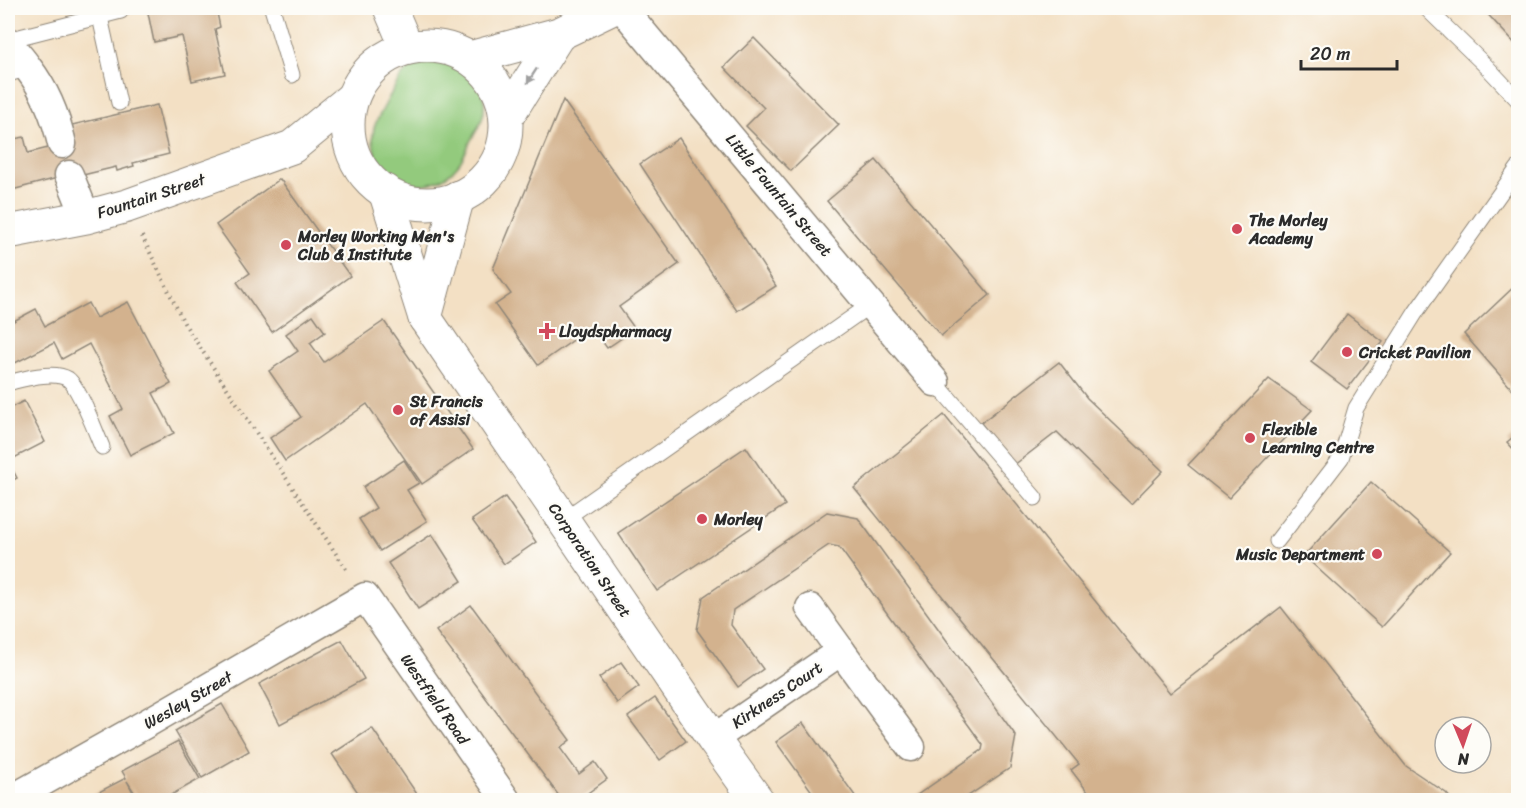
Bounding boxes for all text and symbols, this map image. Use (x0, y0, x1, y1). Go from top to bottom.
scale bar (1301, 33, 1397, 71)
text: 20 m (1310, 38, 1350, 70)
one-way arrow (527, 68, 538, 84)
street label: Little Fountain Street (718, 126, 840, 264)
street label: Fountain Street (93, 165, 209, 227)
place label: The Morley Academy (1248, 206, 1328, 253)
place label: Morley Working Men's Club & Institute (297, 222, 454, 269)
marker: The Morley Academy (1230, 222, 1244, 236)
marker: Morley Working Men's Club & Institute (279, 238, 293, 252)
place label: Lloydspharmacy (559, 317, 672, 346)
marker: Lloydspharmacy (540, 324, 554, 338)
place label: Cricket Pavilion (1358, 338, 1471, 367)
marker: Cricket Pavilion (1340, 345, 1354, 359)
place label: St Francis of Assisi (409, 387, 484, 434)
marker: St Francis of Assisi (391, 403, 405, 417)
place label: Flexible Learning Centre (1261, 415, 1375, 462)
marker: Flexible Learning Centre (1243, 431, 1257, 445)
street label: Corporation Street (540, 496, 640, 624)
place label: Morley (713, 505, 764, 534)
marker: Morley (695, 512, 709, 526)
place label: Music Department (1235, 540, 1365, 569)
marker: Music Department (1370, 547, 1384, 561)
street label: Westfield Road (393, 647, 478, 752)
street label: Kirkness Court (725, 654, 829, 736)
street label: Wesley Street (138, 662, 239, 737)
north arrow (1433, 715, 1493, 775)
text: N (1457, 745, 1471, 774)

